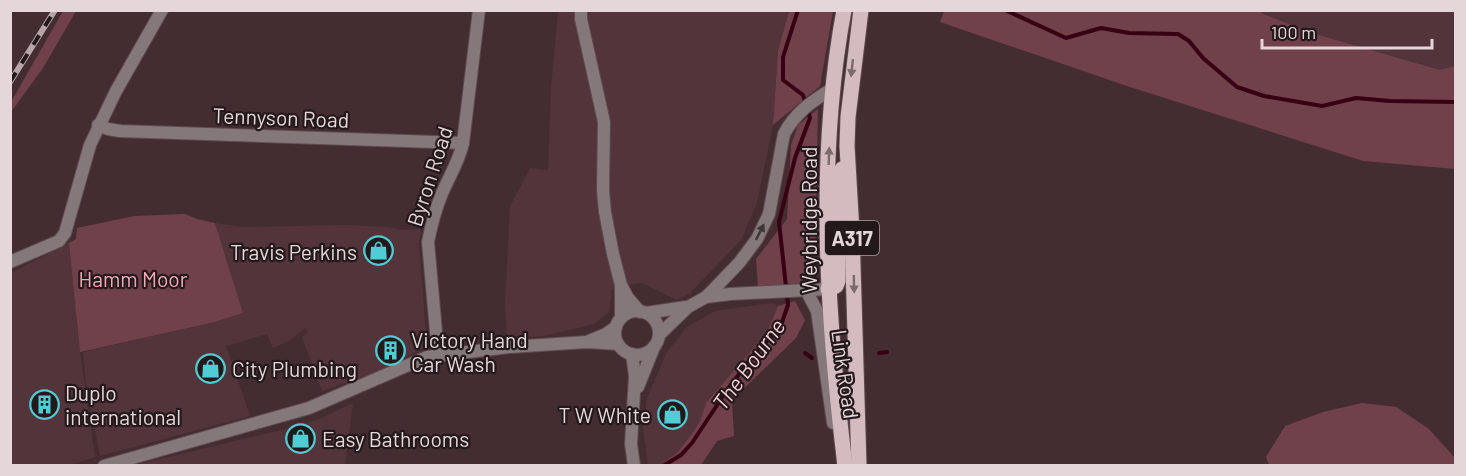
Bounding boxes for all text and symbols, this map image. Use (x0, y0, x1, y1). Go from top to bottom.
scale bar (1262, 12, 1432, 50)
text: 100 m (1271, 21, 1316, 43)
one-way arrow (848, 59, 857, 78)
street label: Tennyson Road (212, 102, 350, 132)
street label: Byron Road (401, 123, 457, 229)
one-way arrow (824, 146, 833, 165)
street label: Weybridge Road (796, 147, 821, 294)
road number: A317 (825, 221, 879, 255)
one-way arrow (754, 223, 764, 241)
shop icon: Travis Perkins (362, 235, 394, 267)
place label: Travis Perkins (230, 239, 357, 264)
park label: Hamm Moor (79, 266, 188, 291)
one-way arrow (849, 275, 858, 294)
water label: The Bourne (706, 313, 790, 415)
place label: Victory Hand Car Wash (411, 327, 528, 376)
street label: Link Road (827, 328, 865, 420)
building icon: Victory Hand Car Wash (374, 335, 406, 367)
shop icon: City Plumbing (195, 352, 227, 384)
place label: City Plumbing (232, 356, 357, 381)
place label: Duplo international (65, 380, 181, 429)
building icon: Duplo international (28, 388, 60, 420)
shop icon: T W White (656, 398, 688, 430)
place label: T W White (559, 402, 651, 427)
shop icon: Easy Bathrooms (285, 422, 317, 454)
place label: Easy Bathrooms (322, 426, 469, 451)

